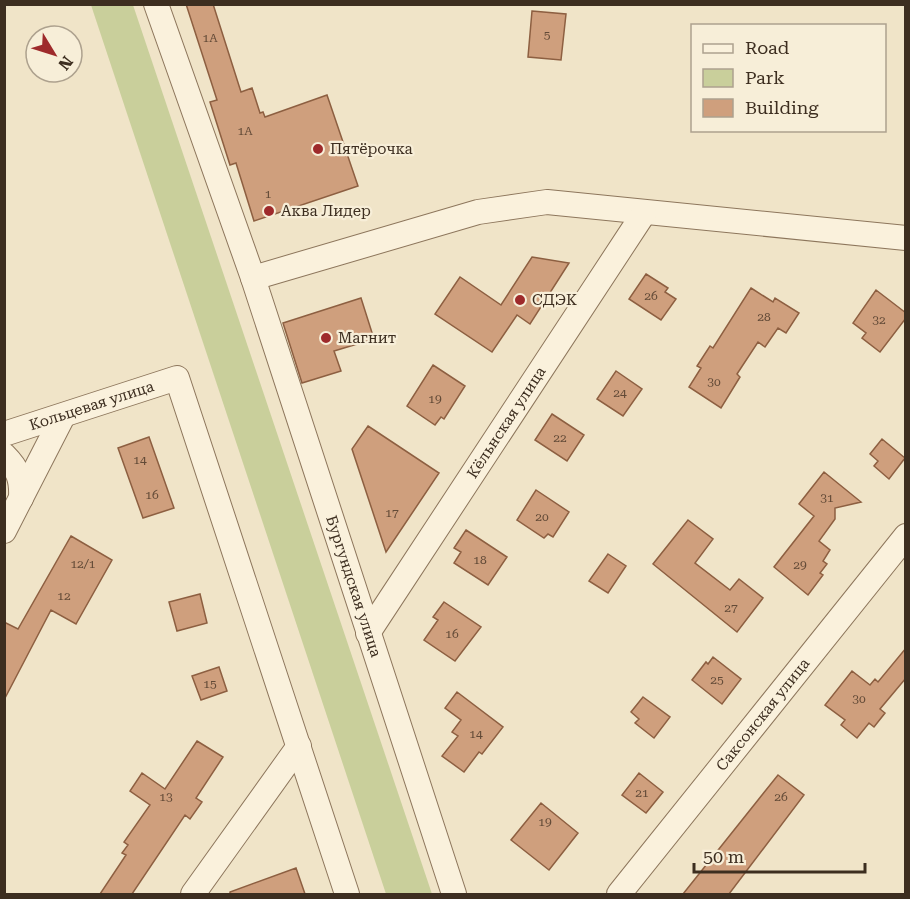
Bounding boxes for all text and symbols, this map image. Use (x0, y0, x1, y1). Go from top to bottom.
north arrow (24, 24, 84, 84)
legend (691, 24, 886, 132)
house number: 5 (544, 28, 551, 42)
house number: 1А (202, 31, 218, 45)
text: Road (745, 37, 790, 58)
text: N (54, 52, 77, 74)
text: Park (745, 67, 785, 88)
text: Building (745, 97, 819, 118)
house number: 1А (237, 124, 253, 138)
place label: Пятёрочка (330, 140, 413, 158)
marker: Пятёрочка (311, 142, 325, 156)
house number: 1 (265, 187, 272, 201)
place label: Аква Лидер (281, 202, 371, 220)
marker: Аква Лидер (262, 204, 276, 218)
house number: 26 (644, 289, 658, 303)
place label: СДЭК (532, 291, 577, 309)
marker: СДЭК (513, 293, 527, 307)
house number: 28 (757, 310, 771, 324)
house number: 32 (872, 313, 886, 327)
place label: Магнит (338, 329, 396, 347)
marker: Магнит (319, 331, 333, 345)
street label: Кёльнская улица (463, 363, 550, 482)
house number: 30 (707, 375, 721, 389)
street label: Кольцевая улица (27, 377, 156, 434)
house number: 24 (613, 386, 627, 400)
house number: 19 (428, 392, 442, 406)
house number: 22 (553, 431, 567, 445)
house number: 14 (133, 453, 147, 467)
house number: 16 (145, 488, 159, 502)
house number: 31 (820, 491, 834, 505)
house number: 17 (385, 506, 399, 520)
house number: 20 (535, 510, 549, 524)
street label: Бургундская улица (322, 513, 385, 659)
house number: 18 (473, 553, 487, 567)
house number: 12/1 (70, 557, 96, 571)
house number: 29 (793, 558, 807, 572)
house number: 12 (57, 589, 71, 603)
house number: 27 (724, 601, 738, 615)
house number: 16 (445, 627, 459, 641)
street label: Саксонская улица (712, 655, 813, 774)
house number: 25 (710, 673, 724, 687)
house number: 15 (203, 677, 217, 691)
house number: 30 (852, 692, 866, 706)
house number: 14 (469, 727, 483, 741)
house number: 21 (635, 786, 649, 800)
house number: 13 (159, 790, 173, 804)
house number: 26 (774, 790, 788, 804)
house number: 19 (538, 815, 552, 829)
scale bar (694, 836, 865, 874)
text: 50 m (703, 846, 744, 867)

